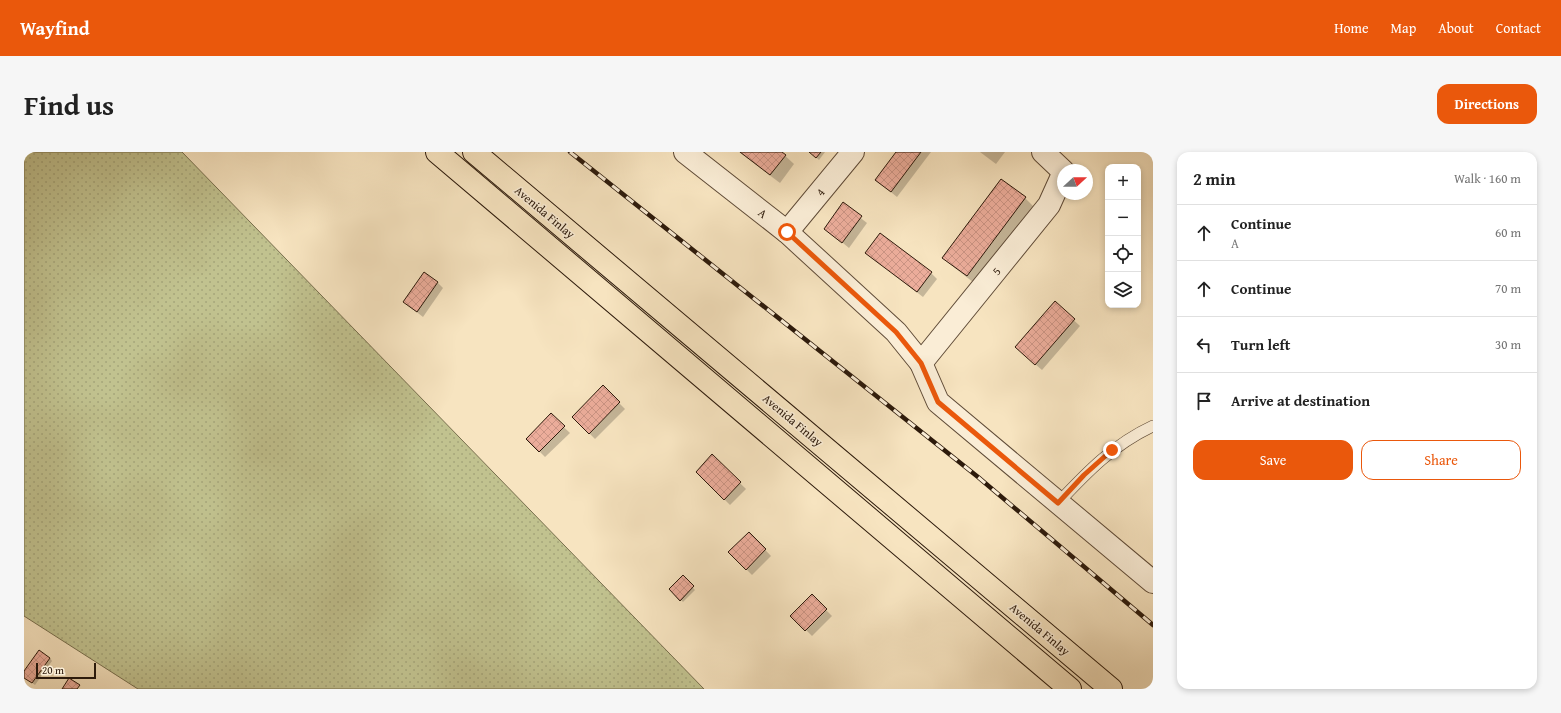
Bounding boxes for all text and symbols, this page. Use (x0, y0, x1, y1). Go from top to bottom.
text: Wayfind (20, 14, 90, 42)
text: Home (1334, 18, 1369, 38)
text: Map (1391, 18, 1416, 38)
text: About (1438, 18, 1474, 38)
text: Contact (1496, 18, 1541, 38)
text: Find us (24, 84, 114, 125)
button: Directions (1437, 84, 1537, 124)
north arrow (1057, 164, 1093, 200)
map controls (1105, 164, 1141, 308)
button: + (1105, 164, 1141, 200)
text: 2 min (1193, 166, 1235, 191)
text: Walk · 160 m (1454, 169, 1521, 188)
street label: Avenida Finlay (511, 182, 579, 242)
street label: 4 (812, 184, 829, 200)
button: − (1105, 200, 1141, 236)
street label: A (755, 204, 772, 222)
text: Continue (1231, 213, 1292, 234)
icon: ahead (1193, 222, 1215, 244)
route start (778, 223, 796, 241)
text: 60 m (1495, 223, 1521, 242)
text: A (1231, 234, 1239, 253)
button: locate (1105, 236, 1141, 272)
street label: 5 (988, 263, 1005, 279)
button: layers (1105, 272, 1141, 308)
icon: ahead (1193, 278, 1215, 300)
text: Continue (1231, 278, 1292, 299)
text: 70 m (1495, 279, 1521, 298)
icon: left (1193, 334, 1215, 356)
text: Turn left (1231, 334, 1290, 355)
text: 30 m (1495, 335, 1521, 354)
street label: Avenida Finlay (759, 390, 827, 450)
icon: arrive (1193, 390, 1215, 412)
text: Arrive at destination (1231, 390, 1370, 411)
button: Save (1193, 440, 1353, 480)
button: Share (1361, 440, 1521, 480)
route end (1103, 441, 1121, 459)
street label: Avenida Finlay (1006, 599, 1074, 659)
scale bar (36, 661, 96, 680)
text: 20 m (42, 662, 64, 678)

